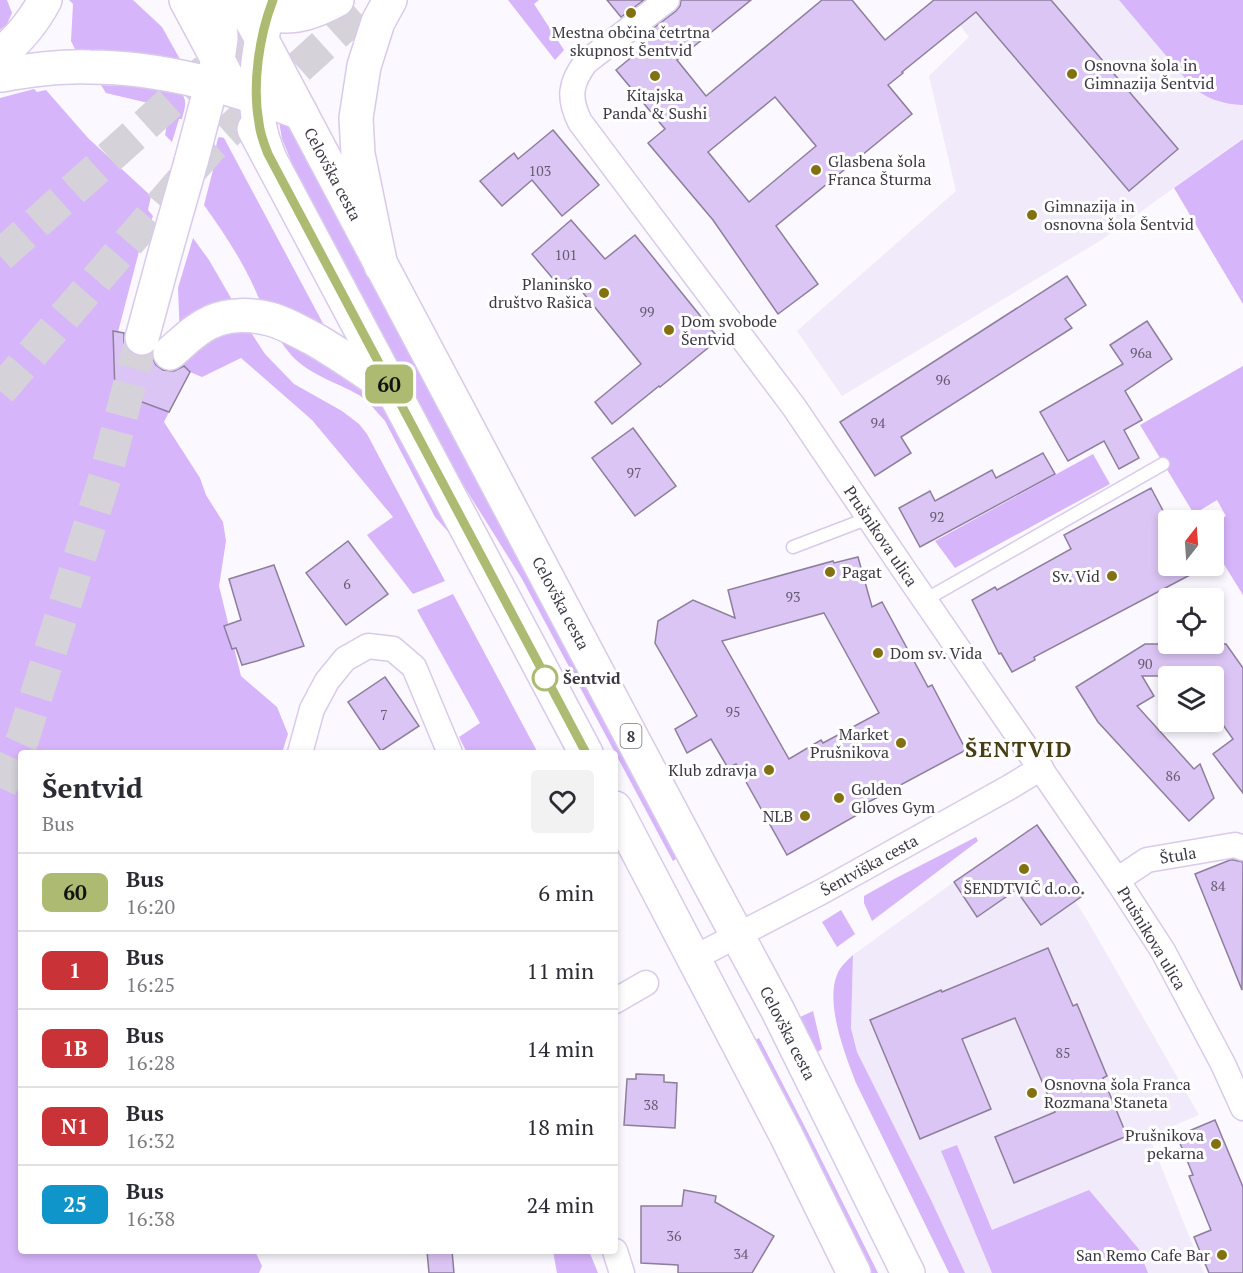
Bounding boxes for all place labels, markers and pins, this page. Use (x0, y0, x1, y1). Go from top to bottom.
marker: Mestna občina četrtna skupnost Šentvid (624, 6, 638, 20)
place label: Mestna občina četrtna skupnost Šentvid (552, 21, 710, 61)
place label: Osnovna šola in Gimnazija Šentvid (1084, 54, 1214, 94)
marker: Osnovna šola in Gimnazija Šentvid (1065, 67, 1079, 81)
marker: Kitajska Panda & Sushi (648, 69, 662, 83)
place label: Kitajska Panda & Sushi (603, 84, 708, 124)
place label: Glasbena šola Franca Šturma (828, 150, 932, 190)
marker: Glasbena šola Franca Šturma (809, 163, 823, 177)
place label: Gimnazija in osnovna šola Šentvid (1044, 195, 1194, 235)
marker: Gimnazija in osnovna šola Šentvid (1025, 208, 1039, 222)
place label: Planinsko društvo Rašica (489, 273, 592, 313)
marker: Planinsko društvo Rašica (597, 286, 611, 300)
place label: Dom svobode Šentvid (681, 310, 777, 350)
marker: Dom svobode Šentvid (662, 323, 676, 337)
place label: Pagat (842, 561, 882, 583)
marker: Pagat (823, 565, 837, 579)
place label: Sv. Vid (1052, 565, 1100, 587)
marker: Sv. Vid (1105, 569, 1119, 583)
place label: Dom sv. Vida (890, 642, 982, 664)
marker: Dom sv. Vida (871, 646, 885, 660)
marker: Šentvid (532, 665, 558, 691)
place label: Šentvid (563, 667, 621, 689)
place label: Market Prušnikova (810, 723, 889, 763)
marker: Market Prušnikova (894, 736, 908, 750)
place label: Klub zdravja (668, 759, 757, 781)
marker: Klub zdravja (762, 763, 776, 777)
place label: Golden Gloves Gym (851, 778, 935, 818)
marker: Golden Gloves Gym (832, 791, 846, 805)
place label: NLB (763, 805, 793, 827)
marker: NLB (798, 809, 812, 823)
marker: ŠENDTVIČ d.o.o. (1017, 862, 1031, 876)
place label: ŠENDTVIČ d.o.o. (963, 877, 1085, 899)
place label: Osnovna šola Franca Rozmana Staneta (1044, 1073, 1191, 1113)
marker: Osnovna šola Franca Rozmana Staneta (1025, 1086, 1039, 1100)
place label: Prušnikova pekarna (1125, 1124, 1204, 1164)
marker: Prušnikova pekarna (1209, 1137, 1223, 1151)
place label: San Remo Cafe Bar (1076, 1244, 1211, 1266)
marker: San Remo Cafe Bar (1215, 1248, 1229, 1262)

